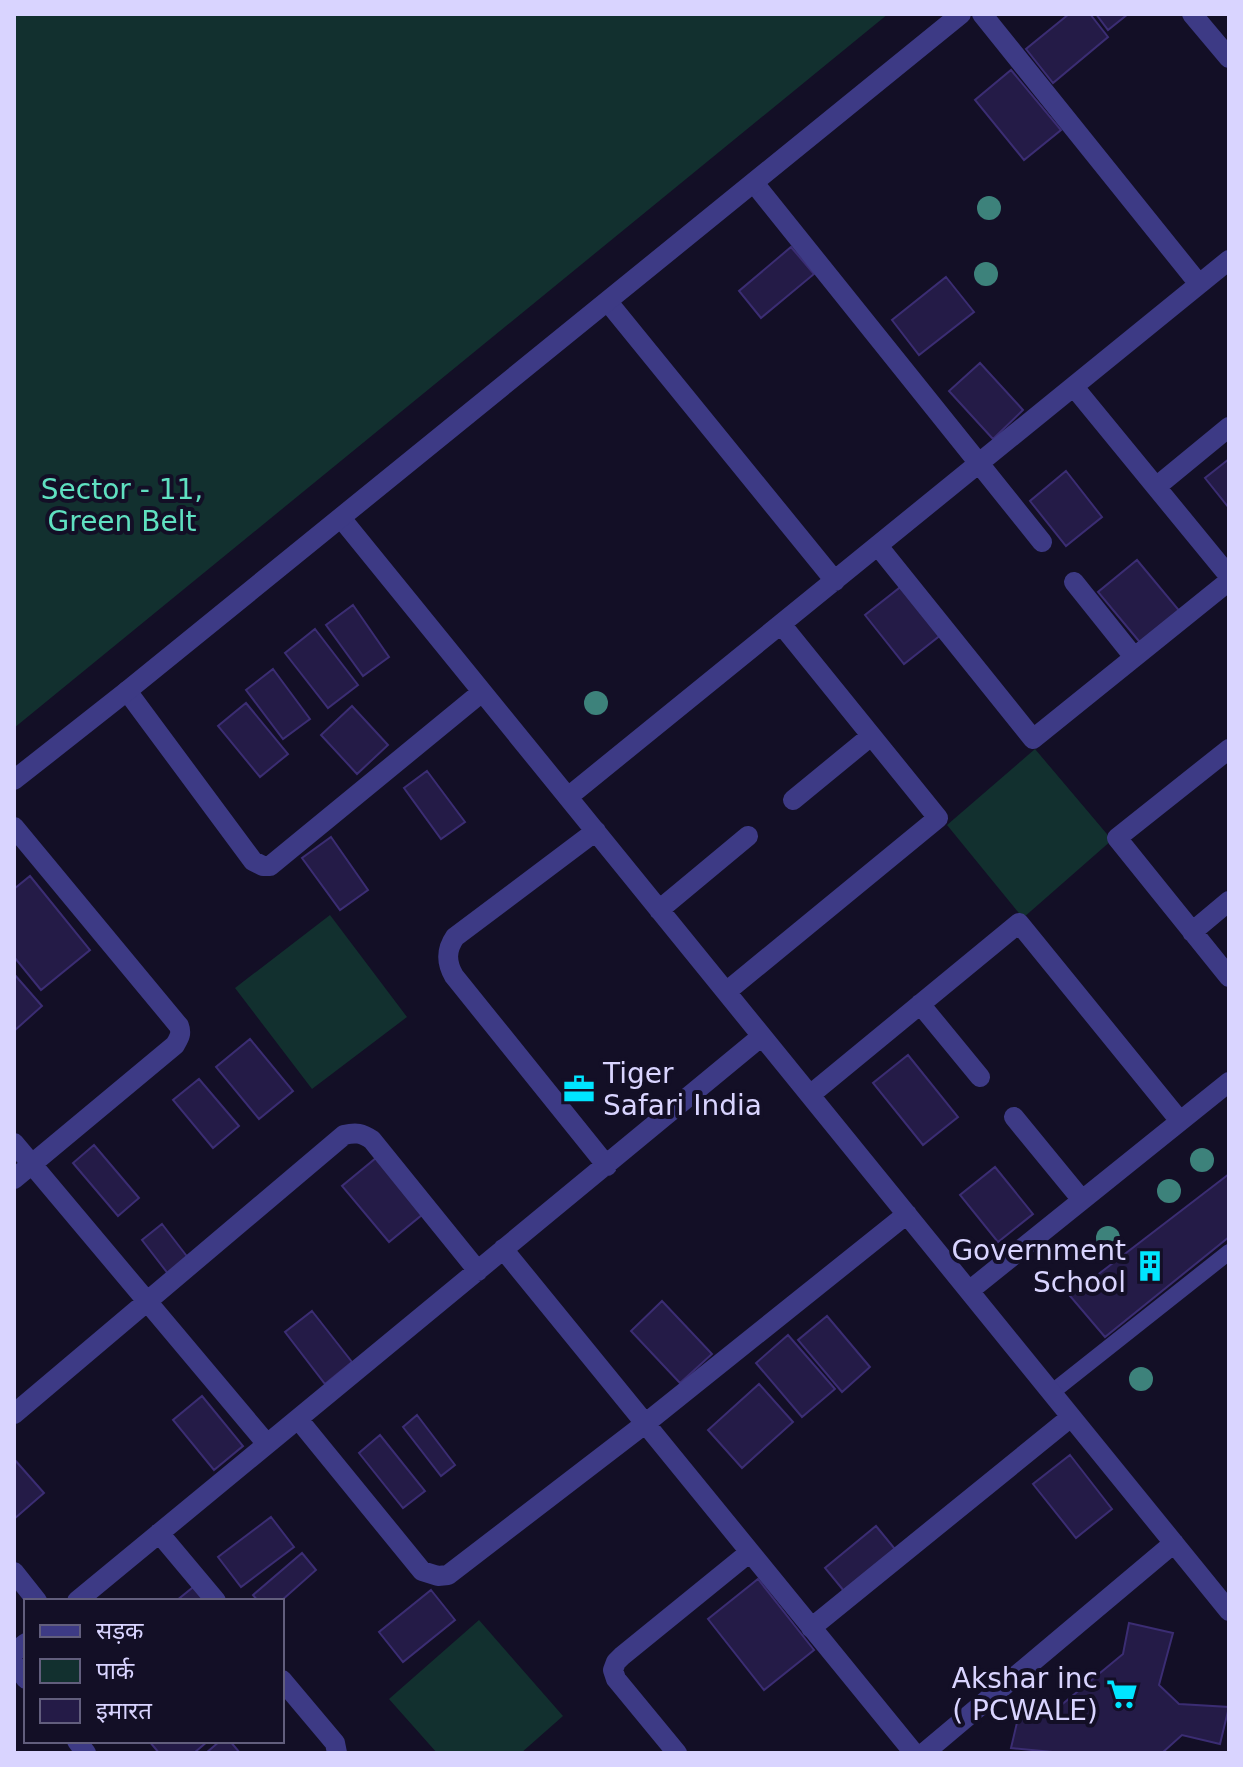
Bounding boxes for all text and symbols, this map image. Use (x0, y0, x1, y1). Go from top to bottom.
park label: Sector - 11, Green Belt (41, 473, 203, 538)
place label: Tiger Safari India (602, 1057, 762, 1122)
office icon: Tiger Safari India (562, 1072, 596, 1106)
place label: Government School (951, 1234, 1126, 1299)
building icon: Government School (1133, 1249, 1167, 1283)
legend (24, 1599, 284, 1743)
text: सड़क (96, 1617, 144, 1645)
text: पार्क (96, 1657, 135, 1685)
place label: Akshar inc ( PCWALE) (952, 1662, 1098, 1727)
supermarket icon: Akshar inc ( PCWALE) (1105, 1677, 1139, 1711)
text: इमारत (96, 1697, 153, 1725)

